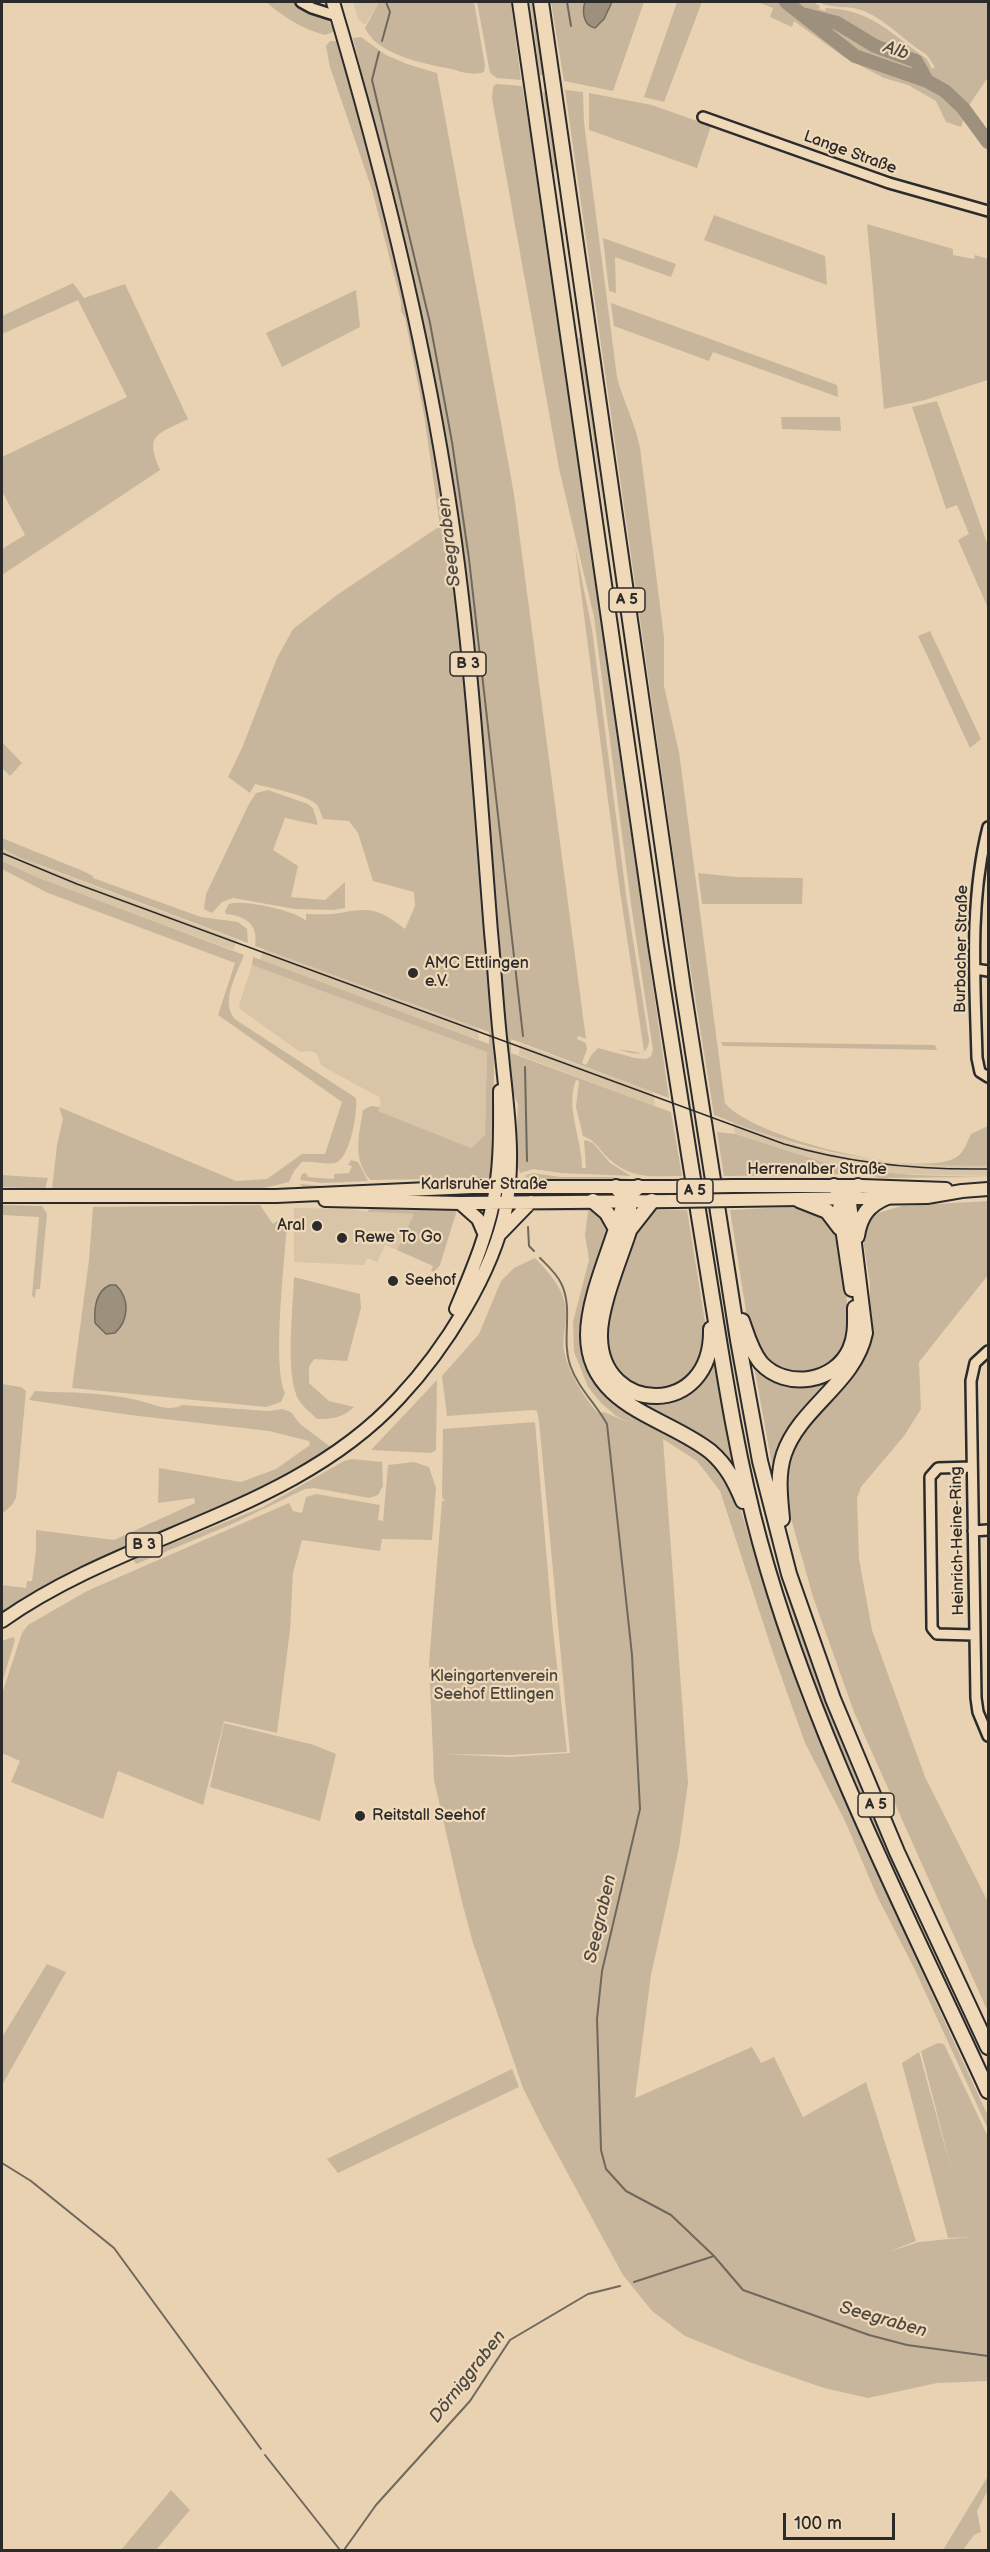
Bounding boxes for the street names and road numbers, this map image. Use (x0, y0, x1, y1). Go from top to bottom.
street label: Lange Straße (801, 127, 899, 179)
road number: A 5 (609, 588, 645, 612)
road number: B 3 (450, 652, 486, 676)
street label: Burbacher Straße (951, 885, 973, 1013)
street label: Herrenalber Straße (747, 1160, 887, 1180)
street label: Karlsruher Straße (420, 1175, 548, 1195)
road number: A 5 (677, 1179, 713, 1203)
street label: Heinrich-Heine-Ring (947, 1466, 969, 1616)
road number: B 3 (126, 1533, 162, 1557)
road number: A 5 (858, 1793, 894, 1817)

